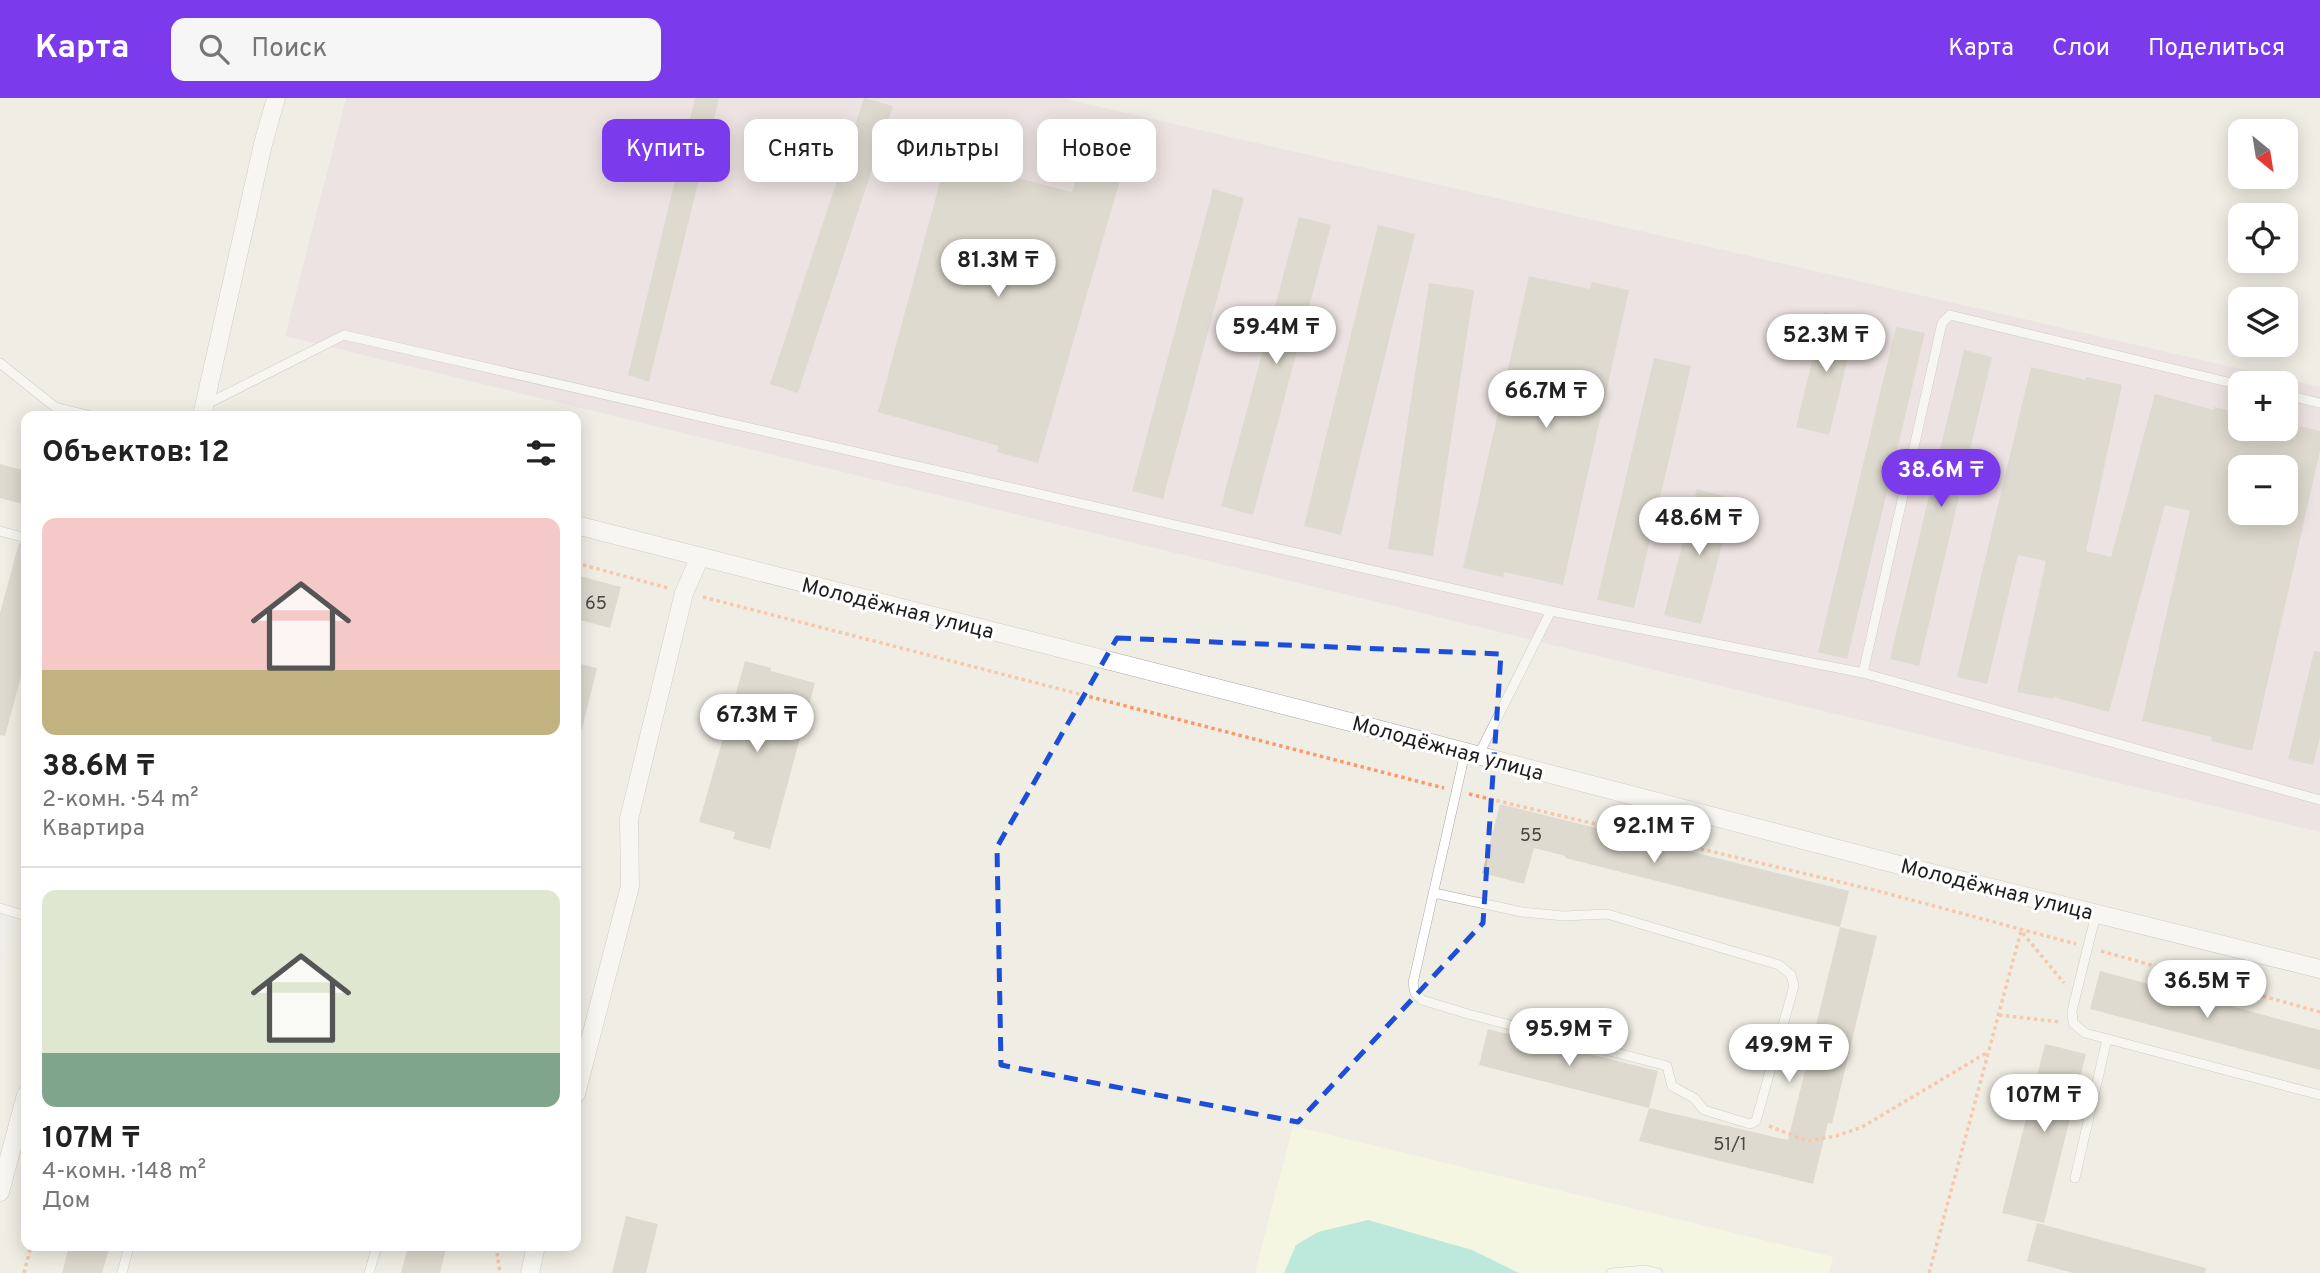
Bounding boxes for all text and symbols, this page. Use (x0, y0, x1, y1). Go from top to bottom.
search box (171, 18, 661, 81)
text: Карта (35, 28, 129, 70)
icon: search (195, 30, 233, 68)
text: Поиск (251, 33, 327, 66)
text: Карта (1948, 34, 2014, 64)
text: Слои (2052, 34, 2110, 64)
text: Поделиться (2148, 34, 2285, 64)
chip: Купить (602, 119, 730, 182)
chip: Снять (744, 119, 858, 182)
chip: Фильтры (872, 119, 1023, 182)
chip: Новое (1037, 119, 1156, 182)
north arrow (2228, 119, 2298, 189)
map controls (2228, 119, 2298, 525)
button: locate (2228, 203, 2298, 273)
pin: 81.3M ₸ (933, 240, 1063, 299)
text: 81.3M ₸ (957, 247, 1039, 276)
button: layers (2228, 287, 2298, 357)
pin: 59.4M ₸ (1211, 306, 1341, 366)
text: 59.4M ₸ (1232, 314, 1320, 343)
pin: 52.3M ₸ (1761, 314, 1891, 374)
text: 52.3M ₸ (1783, 322, 1869, 351)
pin: 66.7M ₸ (1481, 370, 1611, 430)
button: + (2228, 371, 2298, 441)
text: 66.7M ₸ (1504, 378, 1588, 407)
icon: filters (522, 434, 560, 472)
text: Объектов: 12 (42, 435, 229, 472)
pin: 38.6M ₸ (1876, 450, 2006, 509)
button: − (2228, 455, 2298, 525)
text: 38.6M ₸ (1898, 457, 1984, 486)
pin: 48.6M ₸ (1634, 498, 1764, 557)
text: 48.6M ₸ (1655, 505, 1743, 534)
icon: home (238, 563, 364, 689)
street label: Молодёжная улица (799, 572, 997, 646)
house number: 65 (585, 593, 607, 616)
pin: 67.3M ₸ (692, 694, 822, 754)
text: 67.3M ₸ (716, 702, 798, 731)
street label: Молодёжная улица (1349, 711, 1546, 788)
text: 38.6M ₸ (42, 749, 155, 786)
text: 2-комн. · 54 m² (42, 786, 198, 815)
pin: 92.1M ₸ (1589, 806, 1719, 865)
text: 92.1M ₸ (1613, 813, 1695, 842)
text: Квартира (42, 815, 145, 844)
house number: 55 (1520, 825, 1542, 848)
street label: Молодёжная улица (1898, 853, 2096, 927)
icon: home (238, 935, 364, 1061)
pin: 36.5M ₸ (2142, 960, 2272, 1020)
text: 36.5M ₸ (2163, 968, 2251, 997)
pin: 95.9M ₸ (1504, 1009, 1634, 1068)
text: 95.9M ₸ (1525, 1016, 1613, 1045)
pin: 49.9M ₸ (1724, 1024, 1854, 1084)
text: 49.9M ₸ (1745, 1032, 1833, 1061)
pin: 107M ₸ (1987, 1074, 2101, 1134)
text: 107M ₸ (2006, 1082, 2082, 1111)
text: 107M ₸ (42, 1121, 141, 1158)
house number: 51/1 (1713, 1134, 1747, 1157)
text: 4-комн. · 148 m² (42, 1158, 206, 1187)
text: Дом (42, 1187, 90, 1216)

